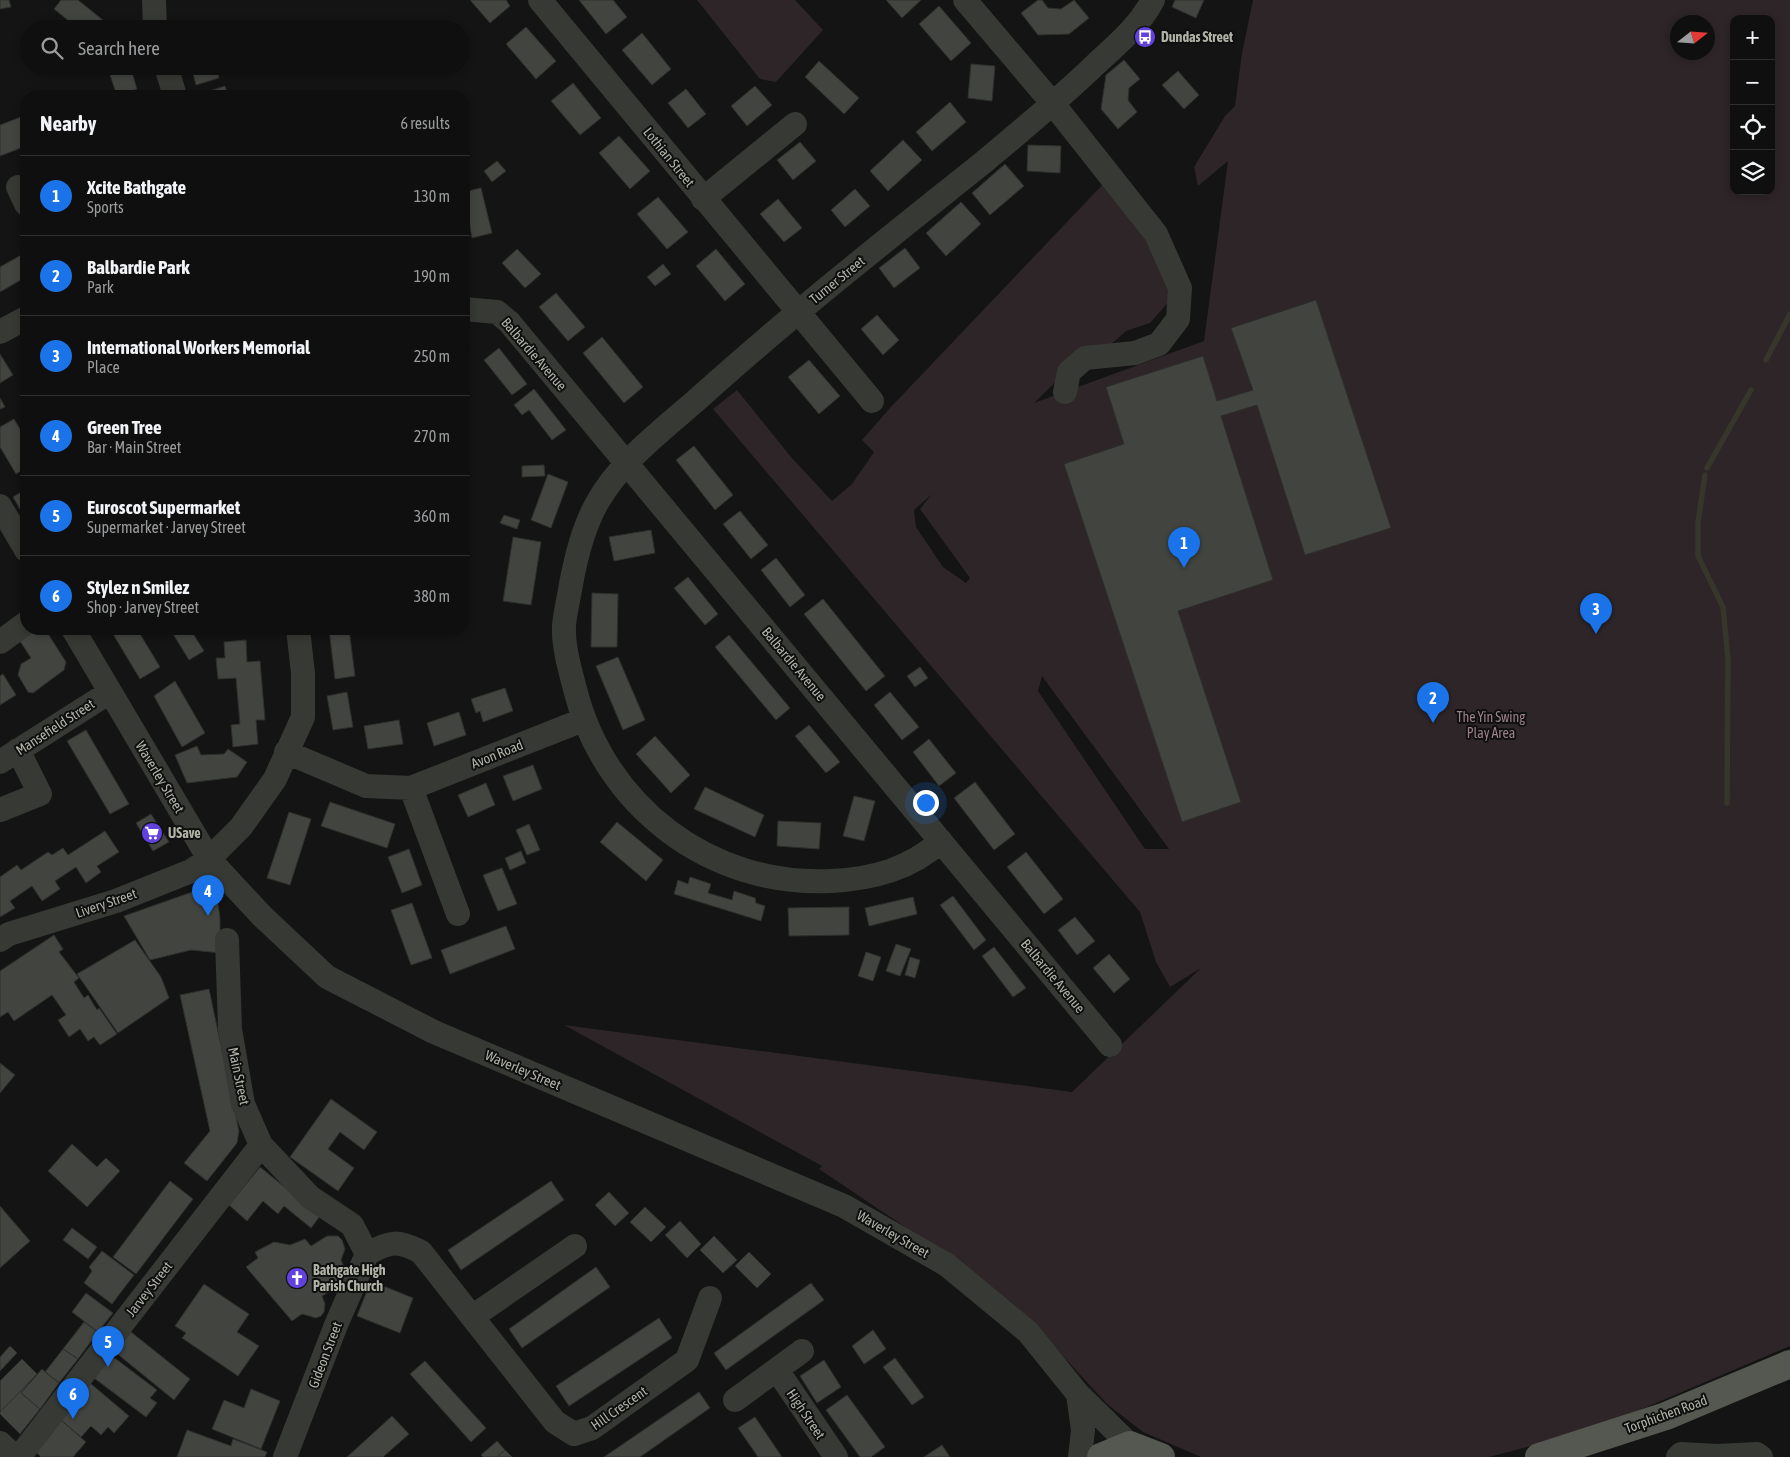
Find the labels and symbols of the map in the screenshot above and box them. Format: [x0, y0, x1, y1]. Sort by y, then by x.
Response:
north arrow [1670, 15, 1715, 60]
bus stop icon: Dundas Street [1133, 25, 1157, 49]
place label: Dundas Street [1161, 29, 1233, 45]
street label: Lothian Street [640, 124, 698, 190]
street label: Turner Street [806, 253, 868, 307]
street label: Balbardie Avenue [498, 314, 570, 394]
pin: 1 [1168, 527, 1200, 568]
pin: 3 [1580, 593, 1612, 634]
street label: Balbardie Avenue [759, 624, 829, 704]
pin: 2 [1417, 682, 1449, 723]
street label: Mansefield Street [13, 696, 97, 758]
park label: The Yin Swing Play Area [1457, 709, 1525, 741]
street label: Avon Road [469, 736, 525, 772]
street label: Waverley Street [132, 738, 188, 816]
your location [913, 790, 939, 816]
supermarket icon: USave [140, 821, 164, 845]
place label: USave [168, 825, 201, 841]
pin: 4 [192, 875, 224, 916]
street label: Livery Street [74, 885, 138, 921]
street label: Balbardie Avenue [1018, 936, 1088, 1016]
street label: Main Street [225, 1046, 253, 1106]
street label: Waverley Street [483, 1047, 563, 1093]
street label: Waverley Street [854, 1207, 932, 1261]
street label: Jarvey Street [123, 1258, 175, 1320]
place label: Bathgate High Parish Church [313, 1262, 386, 1294]
church icon: Bathgate High Parish Church [285, 1266, 309, 1290]
street label: Gideon Street [305, 1320, 345, 1390]
pin: 5 [92, 1326, 124, 1367]
pin: 6 [57, 1378, 89, 1419]
street label: Hill Crescent [588, 1383, 650, 1433]
street label: High Street [783, 1386, 829, 1442]
street label: Torphichen Road [1623, 1392, 1709, 1436]

